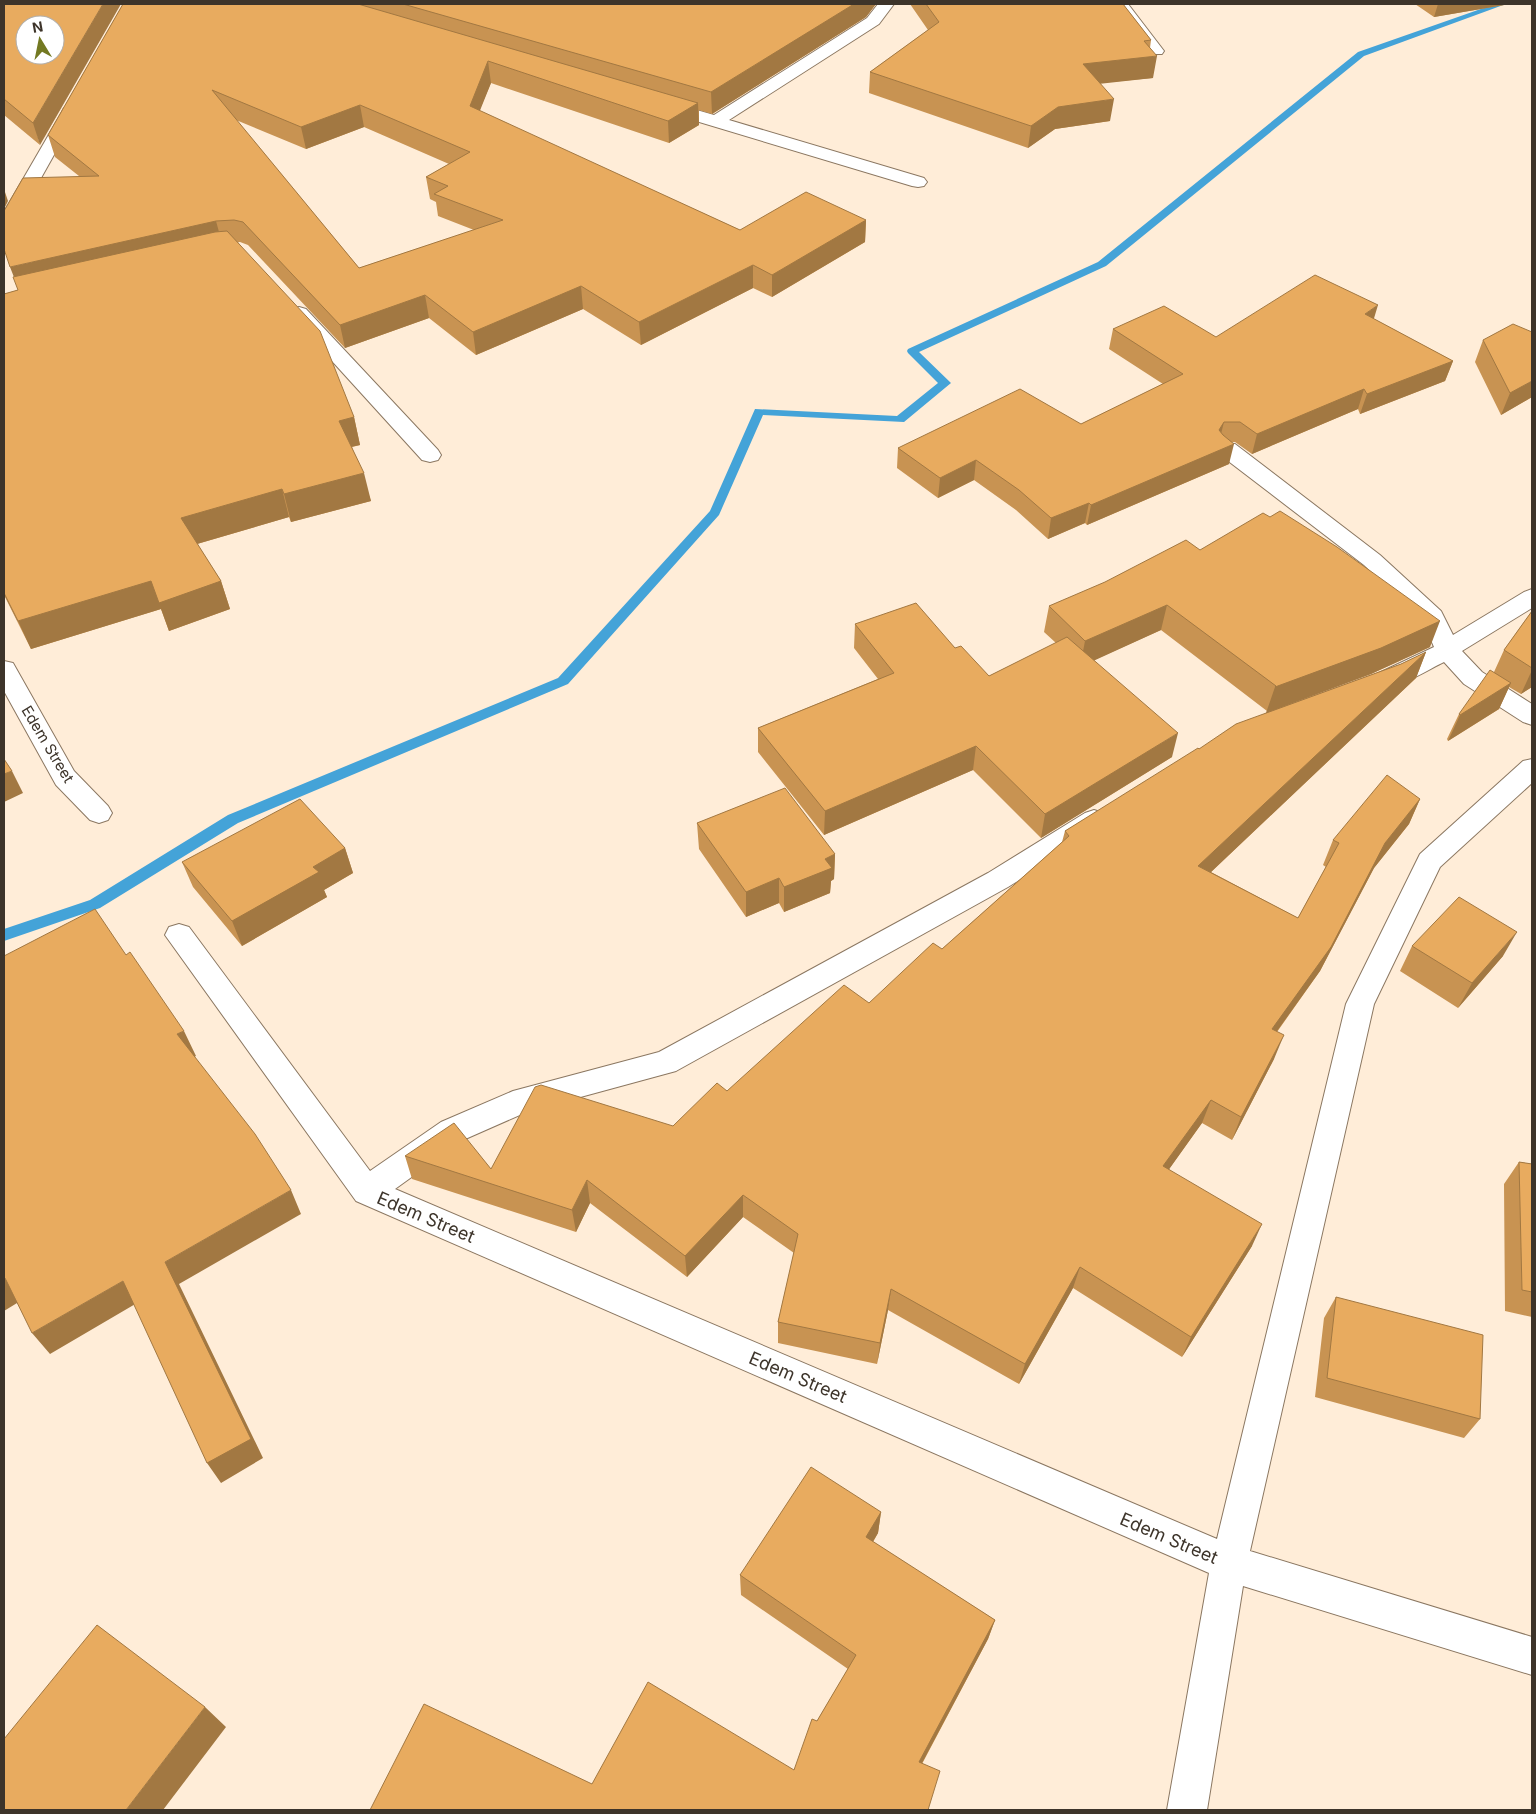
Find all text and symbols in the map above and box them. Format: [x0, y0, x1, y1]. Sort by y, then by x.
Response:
north arrow [15, 15, 65, 65]
text: N [31, 17, 44, 36]
street label: Edem Street [18, 702, 78, 786]
street label: Edem Street [374, 1187, 478, 1247]
street label: Edem Street [746, 1347, 850, 1407]
street label: Edem Street [1117, 1508, 1221, 1568]

